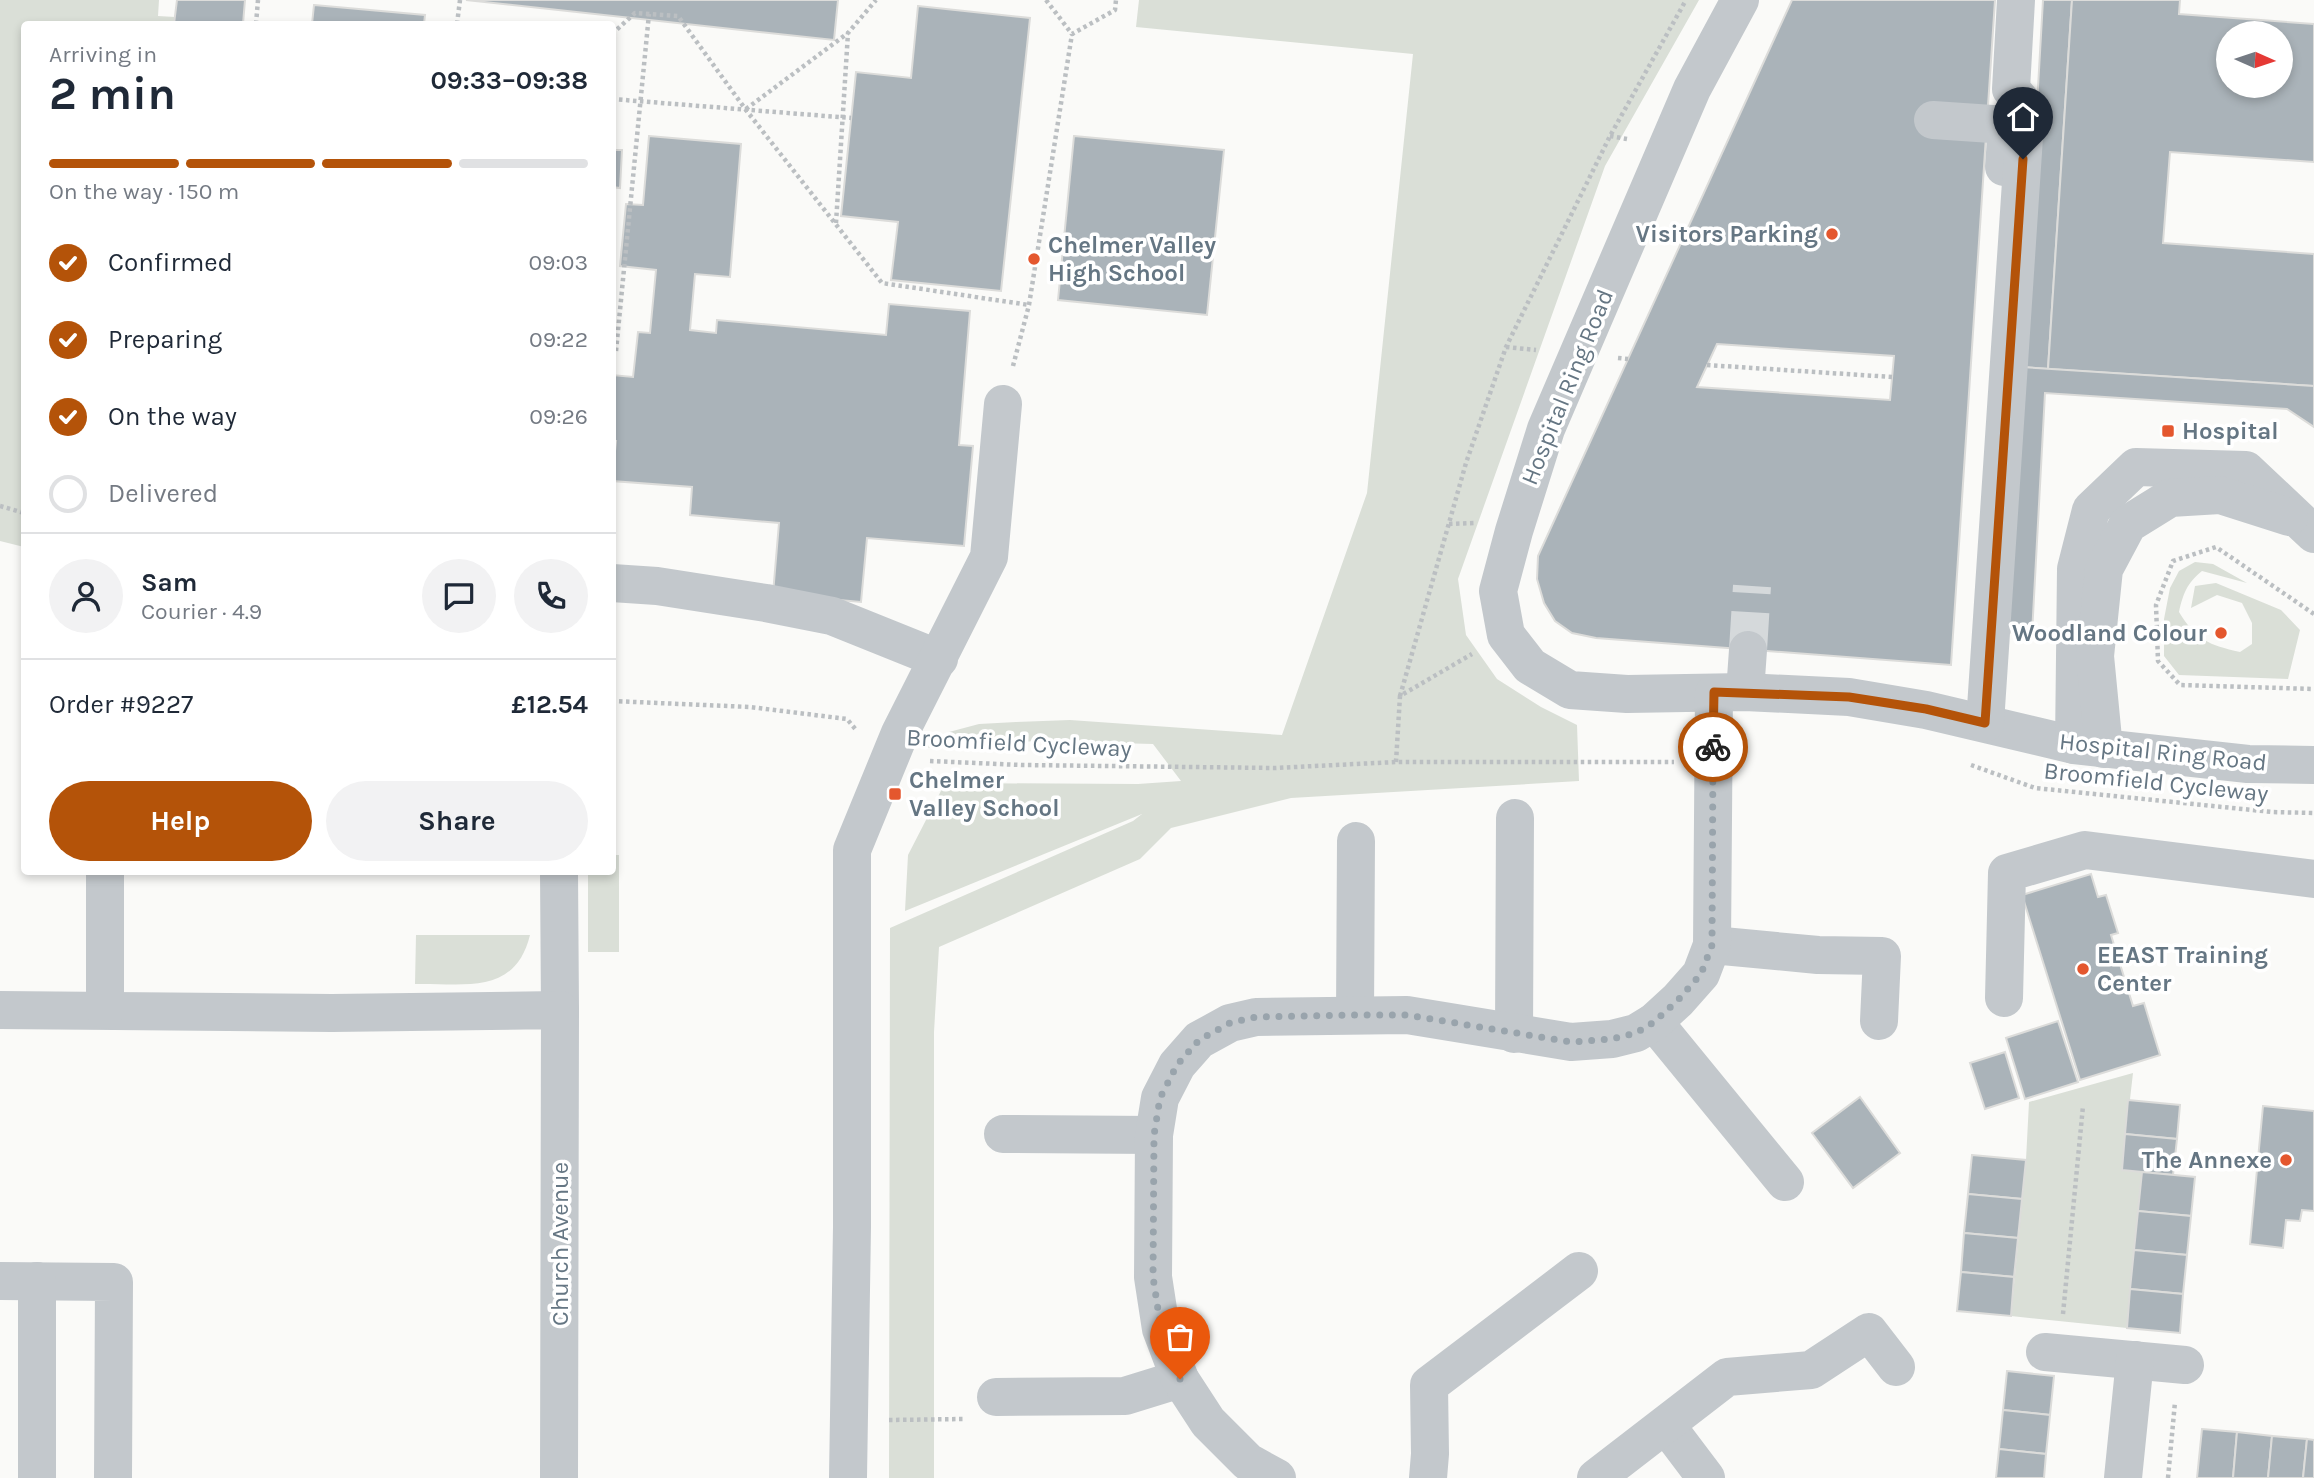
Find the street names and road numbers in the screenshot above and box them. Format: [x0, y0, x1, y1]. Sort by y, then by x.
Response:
street label: Hospital Ring Road [1515, 285, 1619, 489]
street label: Broomfield Cycleway [906, 723, 1132, 763]
street label: Hospital Ring Road [2058, 727, 2268, 777]
street label: Broomfield Cycleway [2042, 756, 2270, 808]
street label: Church Avenue [546, 1162, 574, 1326]

